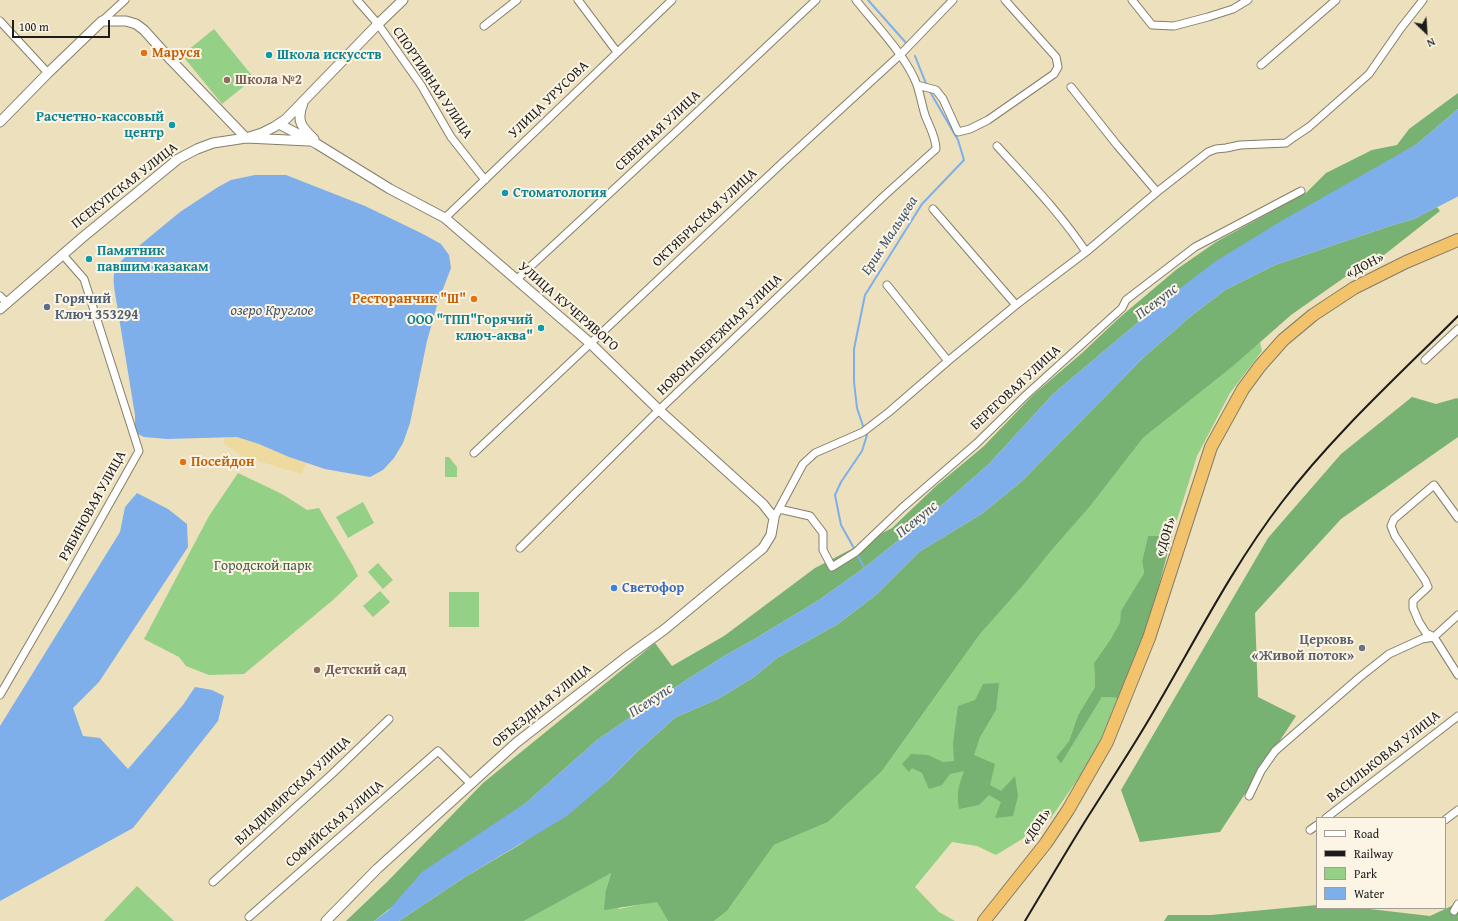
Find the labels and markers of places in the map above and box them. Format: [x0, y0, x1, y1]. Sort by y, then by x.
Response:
place label: Маруся [152, 45, 200, 61]
place label: Школа искусств [277, 47, 382, 63]
marker: Маруся [139, 48, 149, 58]
marker: Школа искусств [264, 50, 274, 60]
place label: Школа №2 [235, 72, 302, 88]
marker: Школа №2 [222, 75, 232, 85]
place label: Расчетно-кассовый центр [36, 109, 164, 142]
marker: Расчетно-кассовый центр [167, 120, 177, 130]
place label: Стоматология [513, 185, 607, 201]
marker: Стоматология [500, 188, 510, 198]
place label: Памятник павшим казакам [97, 243, 209, 276]
marker: Памятник павшим казакам [84, 254, 94, 264]
place label: Горячий Ключ 353294 [55, 291, 139, 324]
place label: Ресторанчик "Ш" [352, 291, 466, 307]
marker: Ресторанчик "Ш" [469, 294, 479, 304]
marker: Горячий Ключ 353294 [42, 302, 52, 312]
place label: ООО "ТПП"Горячий ключ-аква" [407, 312, 533, 344]
marker: ООО "ТПП"Горячий ключ-аква" [536, 323, 546, 333]
place label: Посейдон [191, 454, 255, 470]
marker: Посейдон [178, 457, 188, 467]
place label: Светофор [622, 580, 684, 596]
marker: Светофор [609, 583, 619, 593]
place label: Церковь «Живой поток» [1252, 632, 1354, 664]
marker: Церковь «Живой поток» [1357, 643, 1367, 653]
place label: Детский сад [325, 662, 406, 678]
marker: Детский сад [312, 665, 322, 675]

